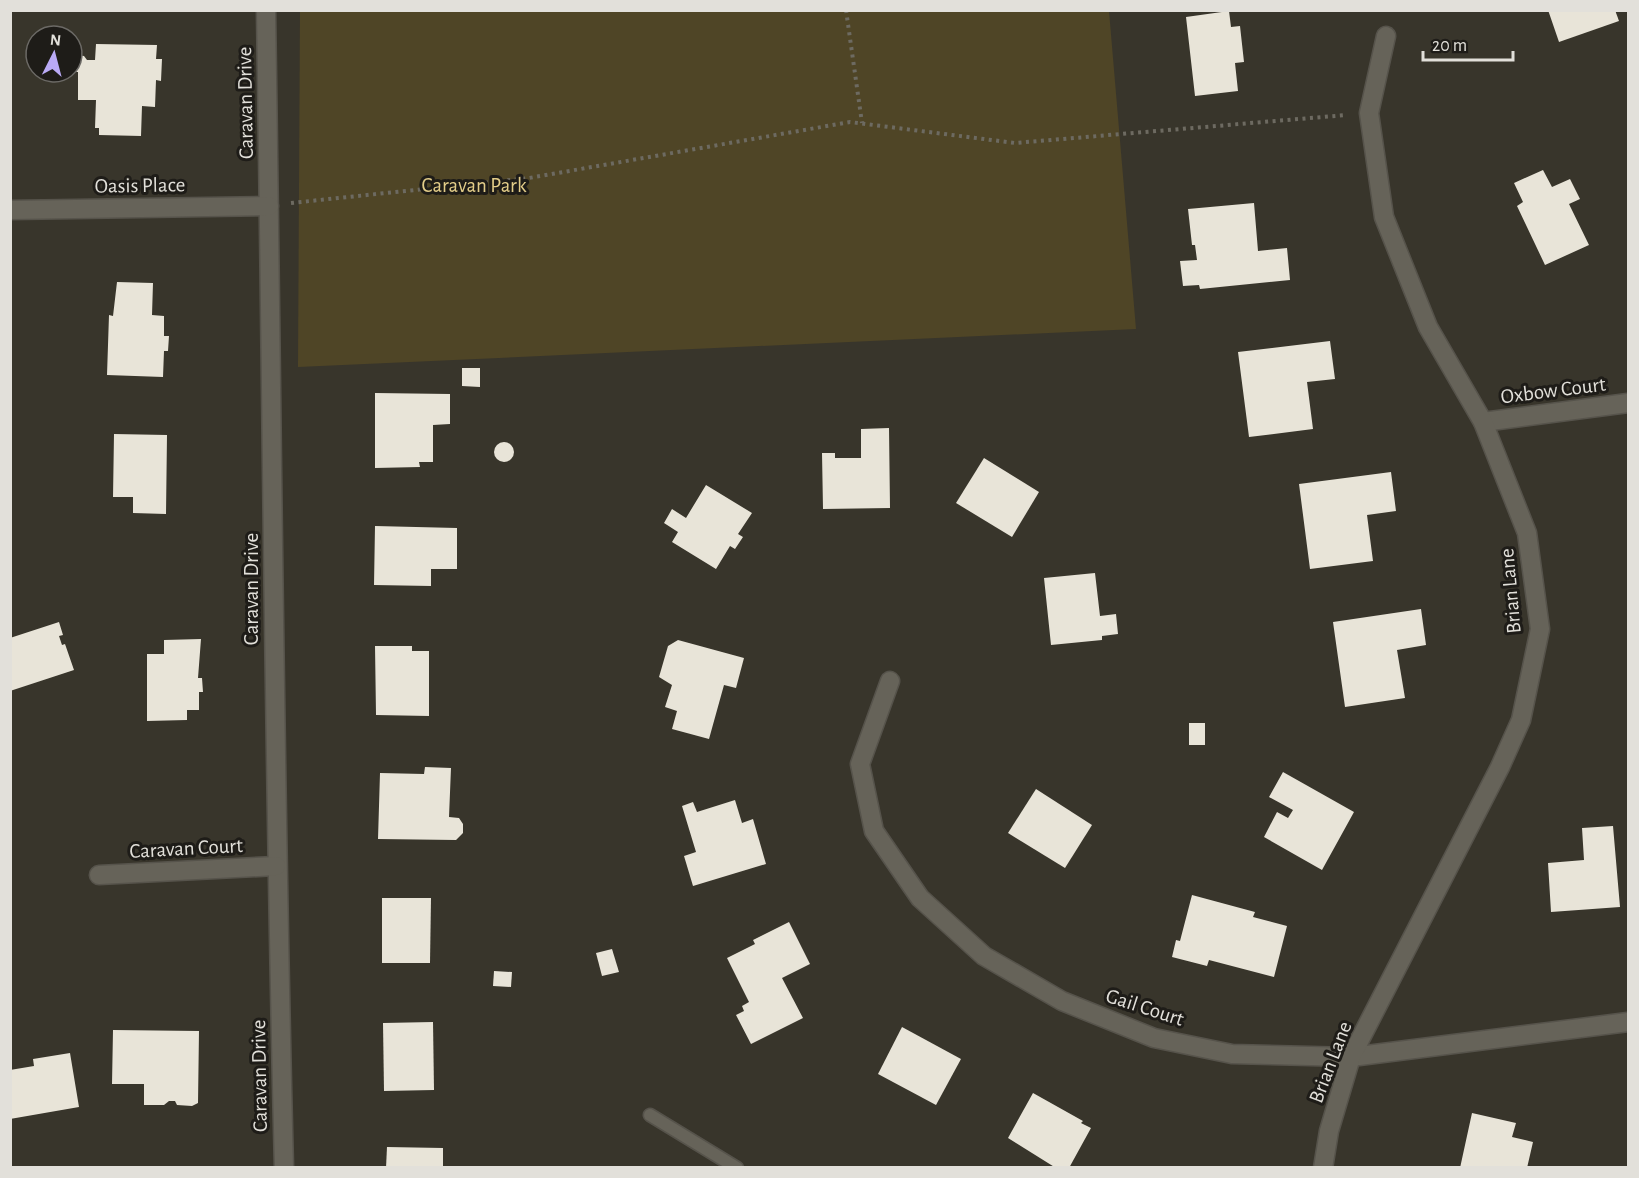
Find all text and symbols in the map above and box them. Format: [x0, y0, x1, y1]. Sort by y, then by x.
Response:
north arrow [24, 24, 84, 84]
scale bar [1423, 24, 1513, 62]
text: N [49, 32, 62, 49]
text: 20 m [1432, 37, 1467, 55]
street label: Caravan Drive [234, 47, 257, 159]
street label: Oasis Place [94, 174, 186, 197]
park label: Caravan Park [422, 175, 527, 196]
street label: Oxbow Court [1499, 374, 1607, 407]
street label: Caravan Drive [241, 533, 262, 645]
street label: Brian Lane [1496, 547, 1525, 634]
street label: Caravan Court [129, 835, 244, 862]
street label: Gail Court [1103, 985, 1187, 1030]
street label: Brian Lane [1305, 1019, 1356, 1106]
street label: Caravan Drive [248, 1020, 271, 1132]

